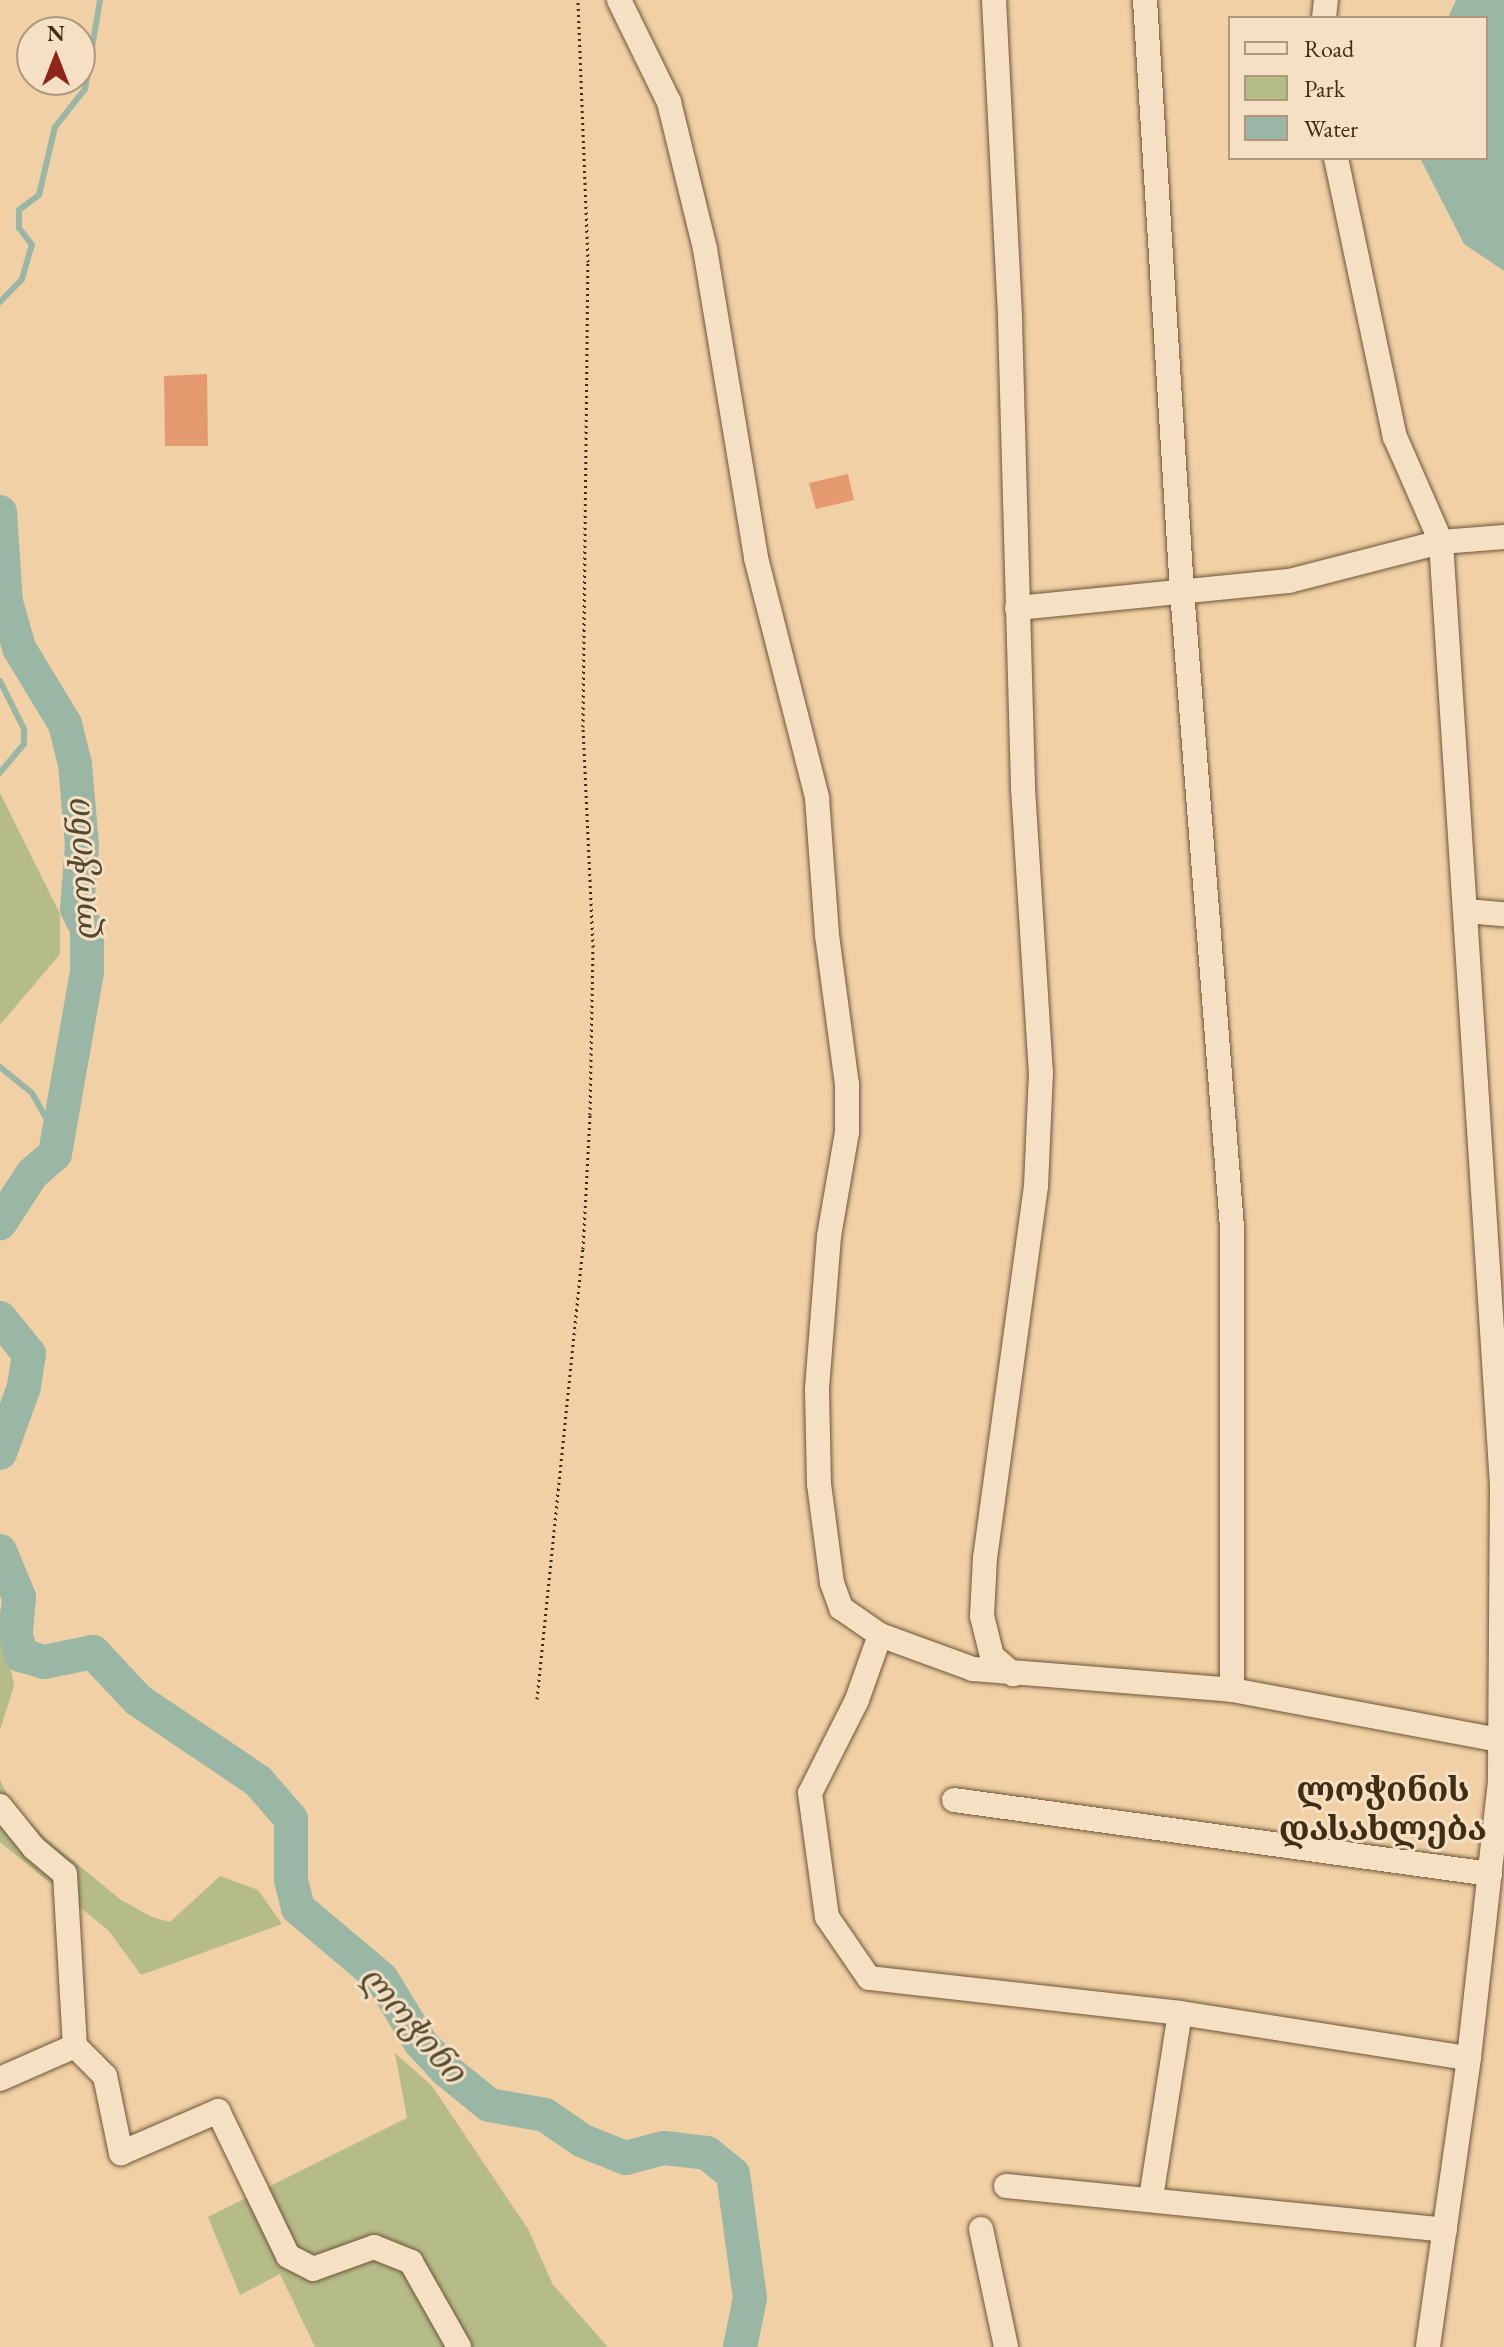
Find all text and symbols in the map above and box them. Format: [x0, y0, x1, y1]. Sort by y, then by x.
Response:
north arrow [16, 16, 96, 96]
legend [1228, 16, 1488, 160]
text: N [47, 19, 65, 48]
text: Road [1304, 33, 1354, 64]
text: Park [1304, 73, 1345, 104]
text: Water [1304, 113, 1358, 144]
water label: ლოჭინი [57, 799, 107, 943]
district label: ლოჭინის დასახლება [1279, 1769, 1487, 1848]
water label: ლოჭინი [351, 1957, 475, 2091]

